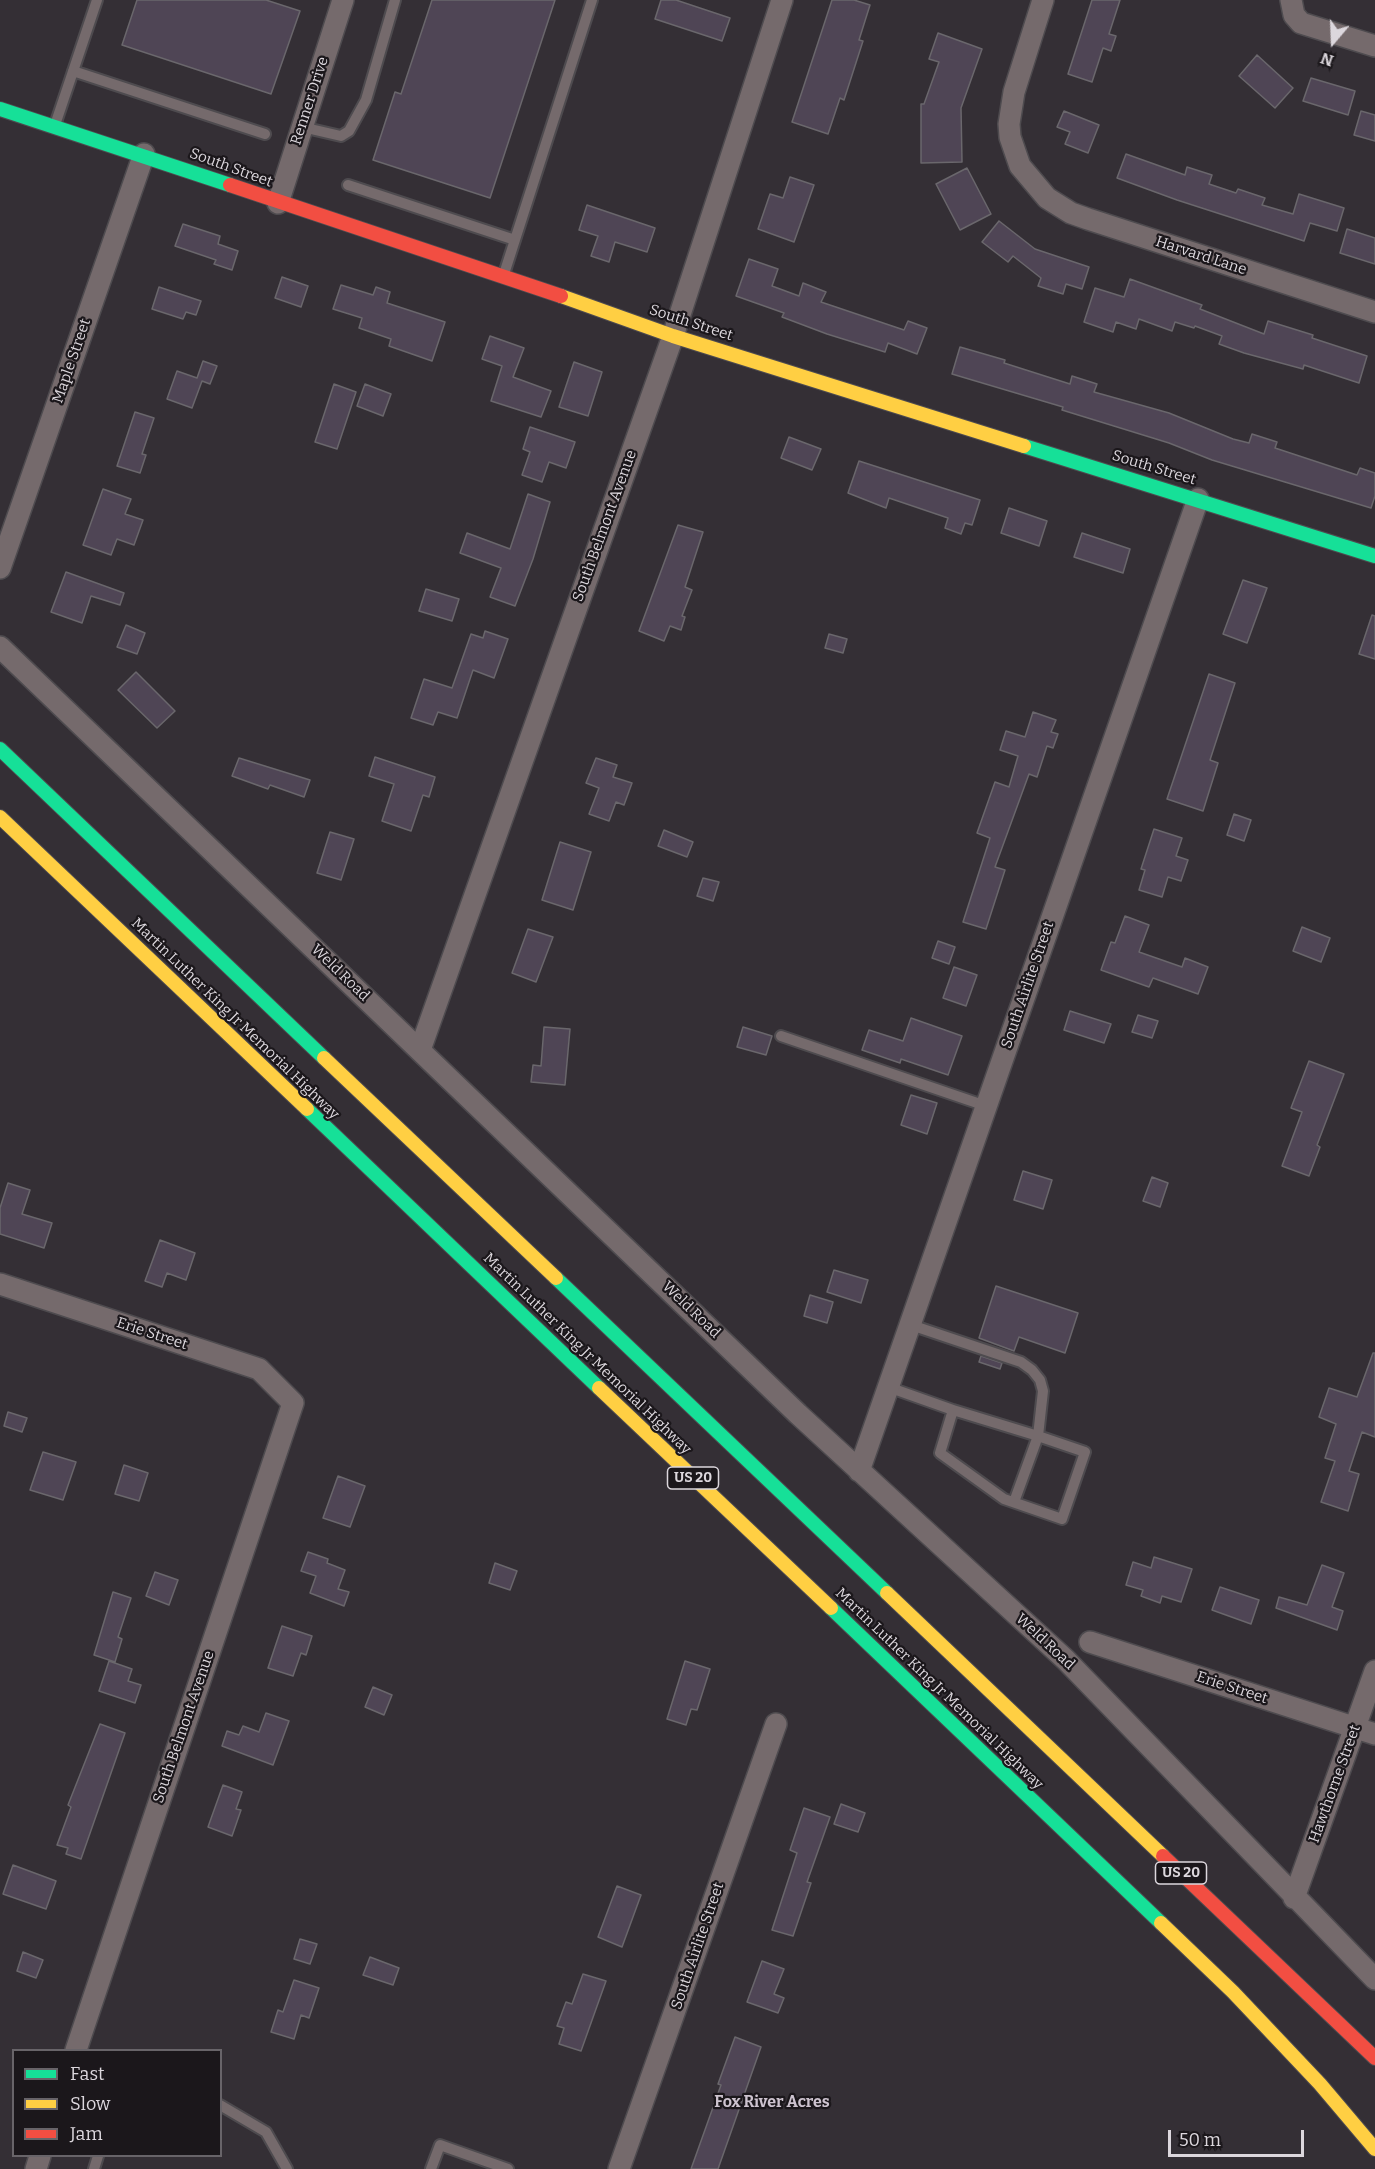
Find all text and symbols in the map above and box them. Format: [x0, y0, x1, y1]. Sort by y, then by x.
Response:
north arrow [1303, 12, 1363, 72]
text: N [1318, 49, 1336, 70]
street label: Renner Drive [287, 55, 333, 147]
street label: South Street [187, 145, 275, 191]
street label: Harvard Lane [1153, 233, 1249, 279]
street label: South Street [647, 301, 735, 345]
street label: Maple Street [49, 316, 95, 406]
street label: South Street [1110, 447, 1198, 489]
street label: South Belmont Avenue [569, 448, 641, 604]
street label: Martin Luther King Jr Memorial Highway [127, 915, 343, 1123]
street label: South Airlite Street [998, 919, 1058, 1051]
street label: Weld Road [307, 941, 373, 1005]
street label: Martin Luther King Jr Memorial Highway [479, 1250, 695, 1458]
street label: Weld Road [658, 1278, 724, 1342]
street label: Erie Street [114, 1314, 190, 1354]
road number: US 20 [668, 1467, 718, 1489]
street label: Martin Luther King Jr Memorial Highway [831, 1585, 1047, 1793]
street label: Weld Road [1012, 1610, 1078, 1674]
street label: South Belmont Avenue [149, 1648, 219, 1806]
street label: Erie Street [1194, 1668, 1270, 1708]
street label: Hawthorne Street [1305, 1722, 1365, 1846]
road number: US 20 [1156, 1862, 1206, 1884]
street label: South Airlite Street [668, 1880, 728, 2012]
legend [12, 2049, 222, 2157]
text: Fast [70, 2063, 105, 2085]
text: Slow [70, 2093, 110, 2115]
district label: Fox River Acres [714, 2093, 830, 2113]
scale bar [1171, 2118, 1308, 2156]
text: Jam [70, 2123, 103, 2145]
text: 50 m [1179, 2129, 1221, 2151]

